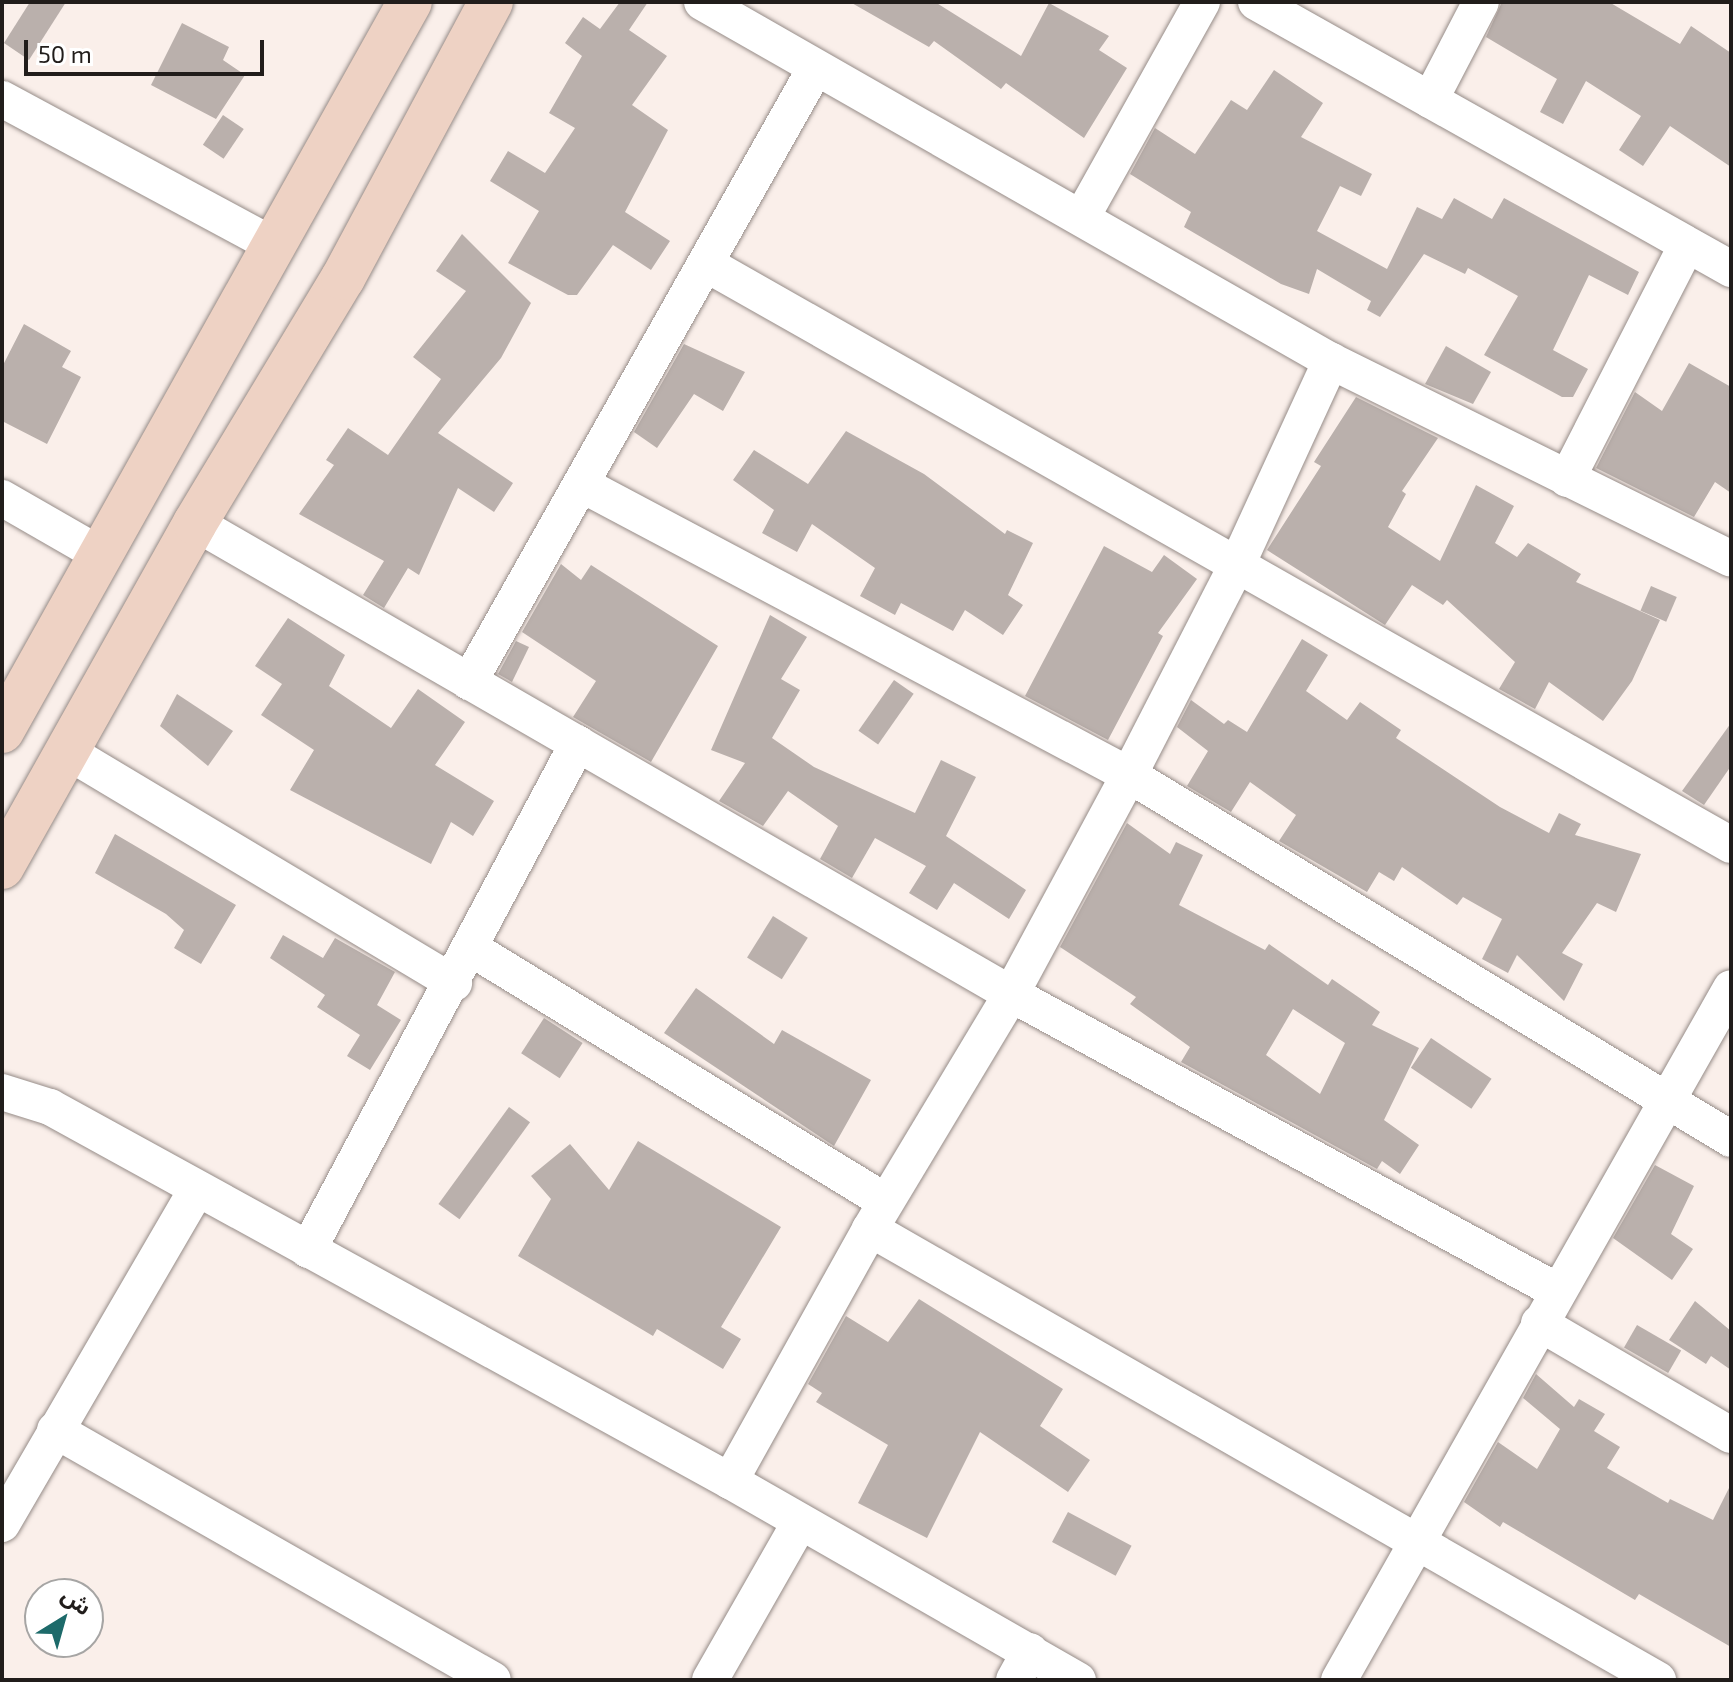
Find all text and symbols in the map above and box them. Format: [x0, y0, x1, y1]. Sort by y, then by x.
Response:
scale bar [28, 24, 268, 74]
text: 50 m [38, 39, 92, 68]
north arrow [24, 1578, 104, 1658]
text: ش [57, 1581, 97, 1620]

